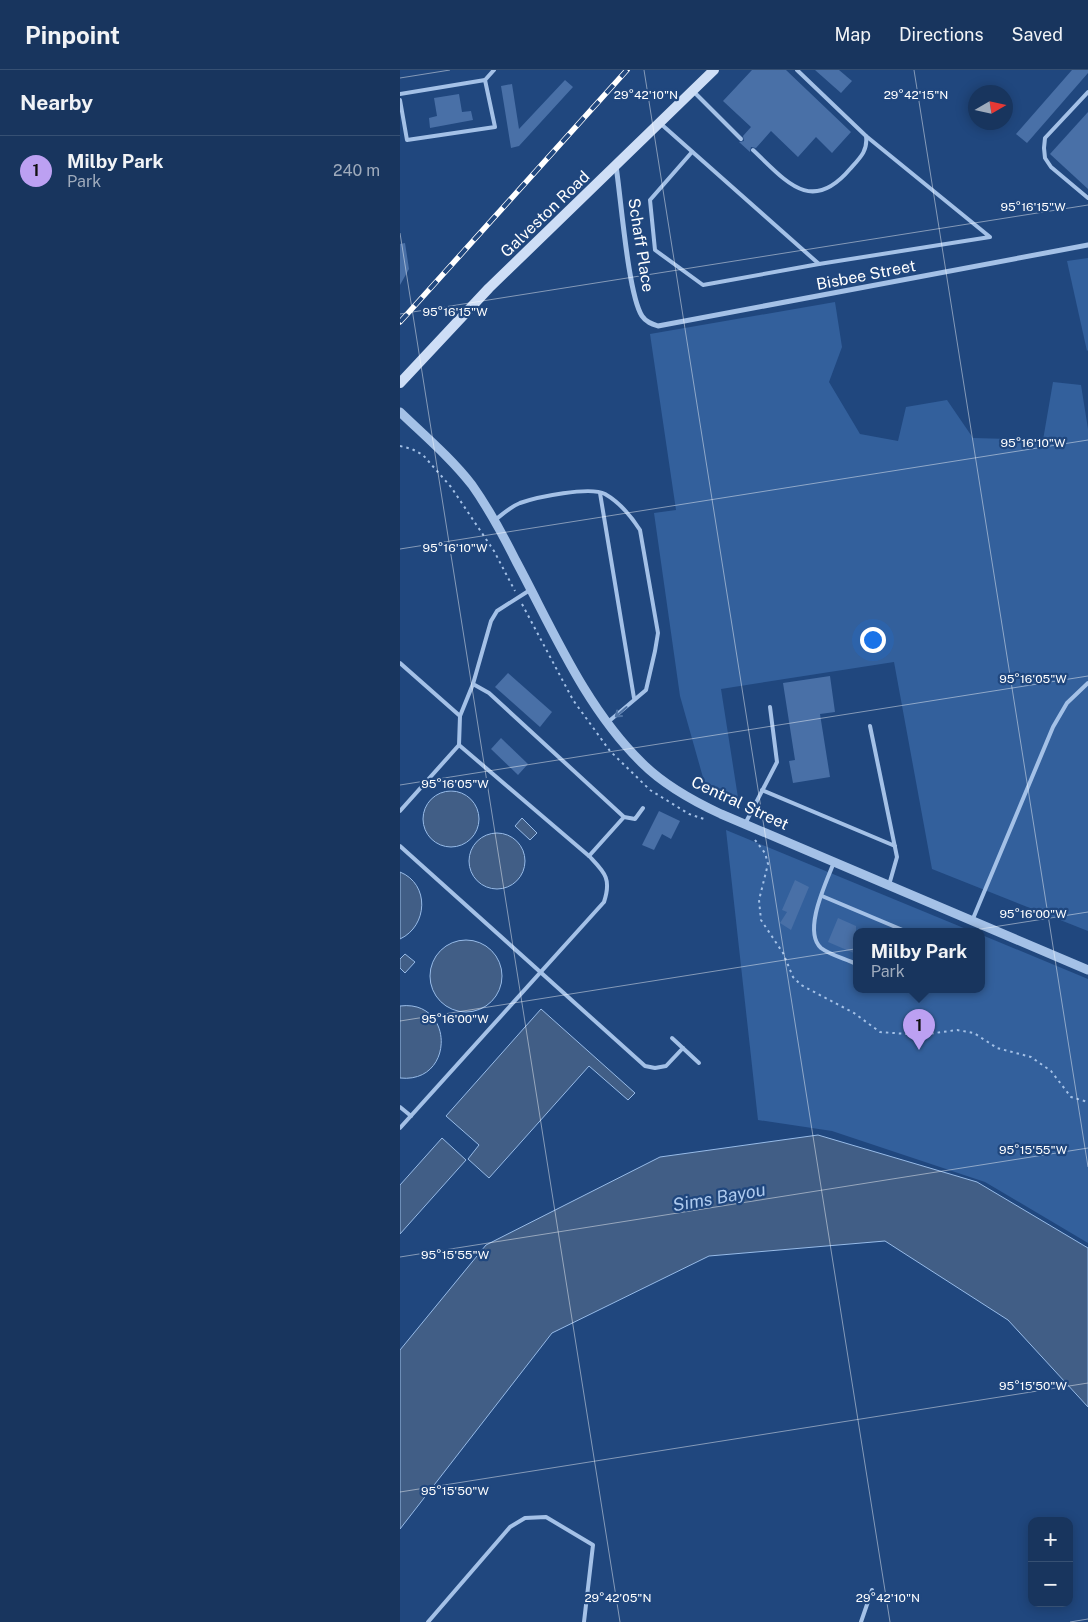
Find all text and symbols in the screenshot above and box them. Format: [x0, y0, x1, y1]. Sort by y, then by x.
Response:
text: Pinpoint [25, 21, 120, 49]
text: Map [834, 24, 871, 45]
text: Directions [899, 24, 984, 45]
text: Saved [1012, 24, 1063, 45]
north arrow [968, 85, 1013, 130]
text: 29°42'10"N [614, 88, 678, 102]
text: 29°42'15"N [884, 88, 948, 102]
text: Nearby [20, 90, 93, 115]
text: Milby Park [67, 150, 164, 172]
text: 1 [33, 161, 39, 180]
text: 240 m [333, 161, 380, 180]
street label: Galveston Road [497, 167, 593, 261]
text: Park [67, 172, 101, 191]
street label: Schaff Place [624, 197, 658, 293]
text: 95°16'15"W [1000, 200, 1066, 214]
street label: Bisbee Street [815, 256, 917, 294]
text: 95°16'15"W [422, 305, 488, 319]
text: 95°16'10"W [1001, 436, 1066, 450]
text: 95°16'10"W [423, 541, 488, 555]
your location [860, 627, 886, 653]
text: 95°16'05"W [999, 672, 1067, 686]
one-way arrow [614, 706, 627, 717]
street label: Central Street [688, 772, 792, 834]
text: 95°16'05"W [421, 777, 489, 791]
text: 95°16'00"W [999, 907, 1067, 921]
popup [853, 928, 985, 993]
text: Milby Park [871, 940, 967, 962]
text: Park [871, 962, 905, 981]
pin: 1 [903, 1009, 935, 1050]
text: 95°16'00"W [421, 1012, 489, 1026]
text: 95°15'55"W [999, 1143, 1068, 1157]
water label: Sims Bayou [671, 1178, 767, 1216]
text: 95°15'55"W [421, 1248, 490, 1262]
text: 95°15'50"W [999, 1379, 1067, 1393]
text: 95°15'50"W [421, 1484, 489, 1498]
map controls [1028, 1517, 1073, 1607]
button: + [1028, 1517, 1073, 1562]
button: − [1028, 1562, 1073, 1607]
text: 29°42'05"N [584, 1591, 652, 1605]
text: 29°42'10"N [856, 1591, 920, 1605]

